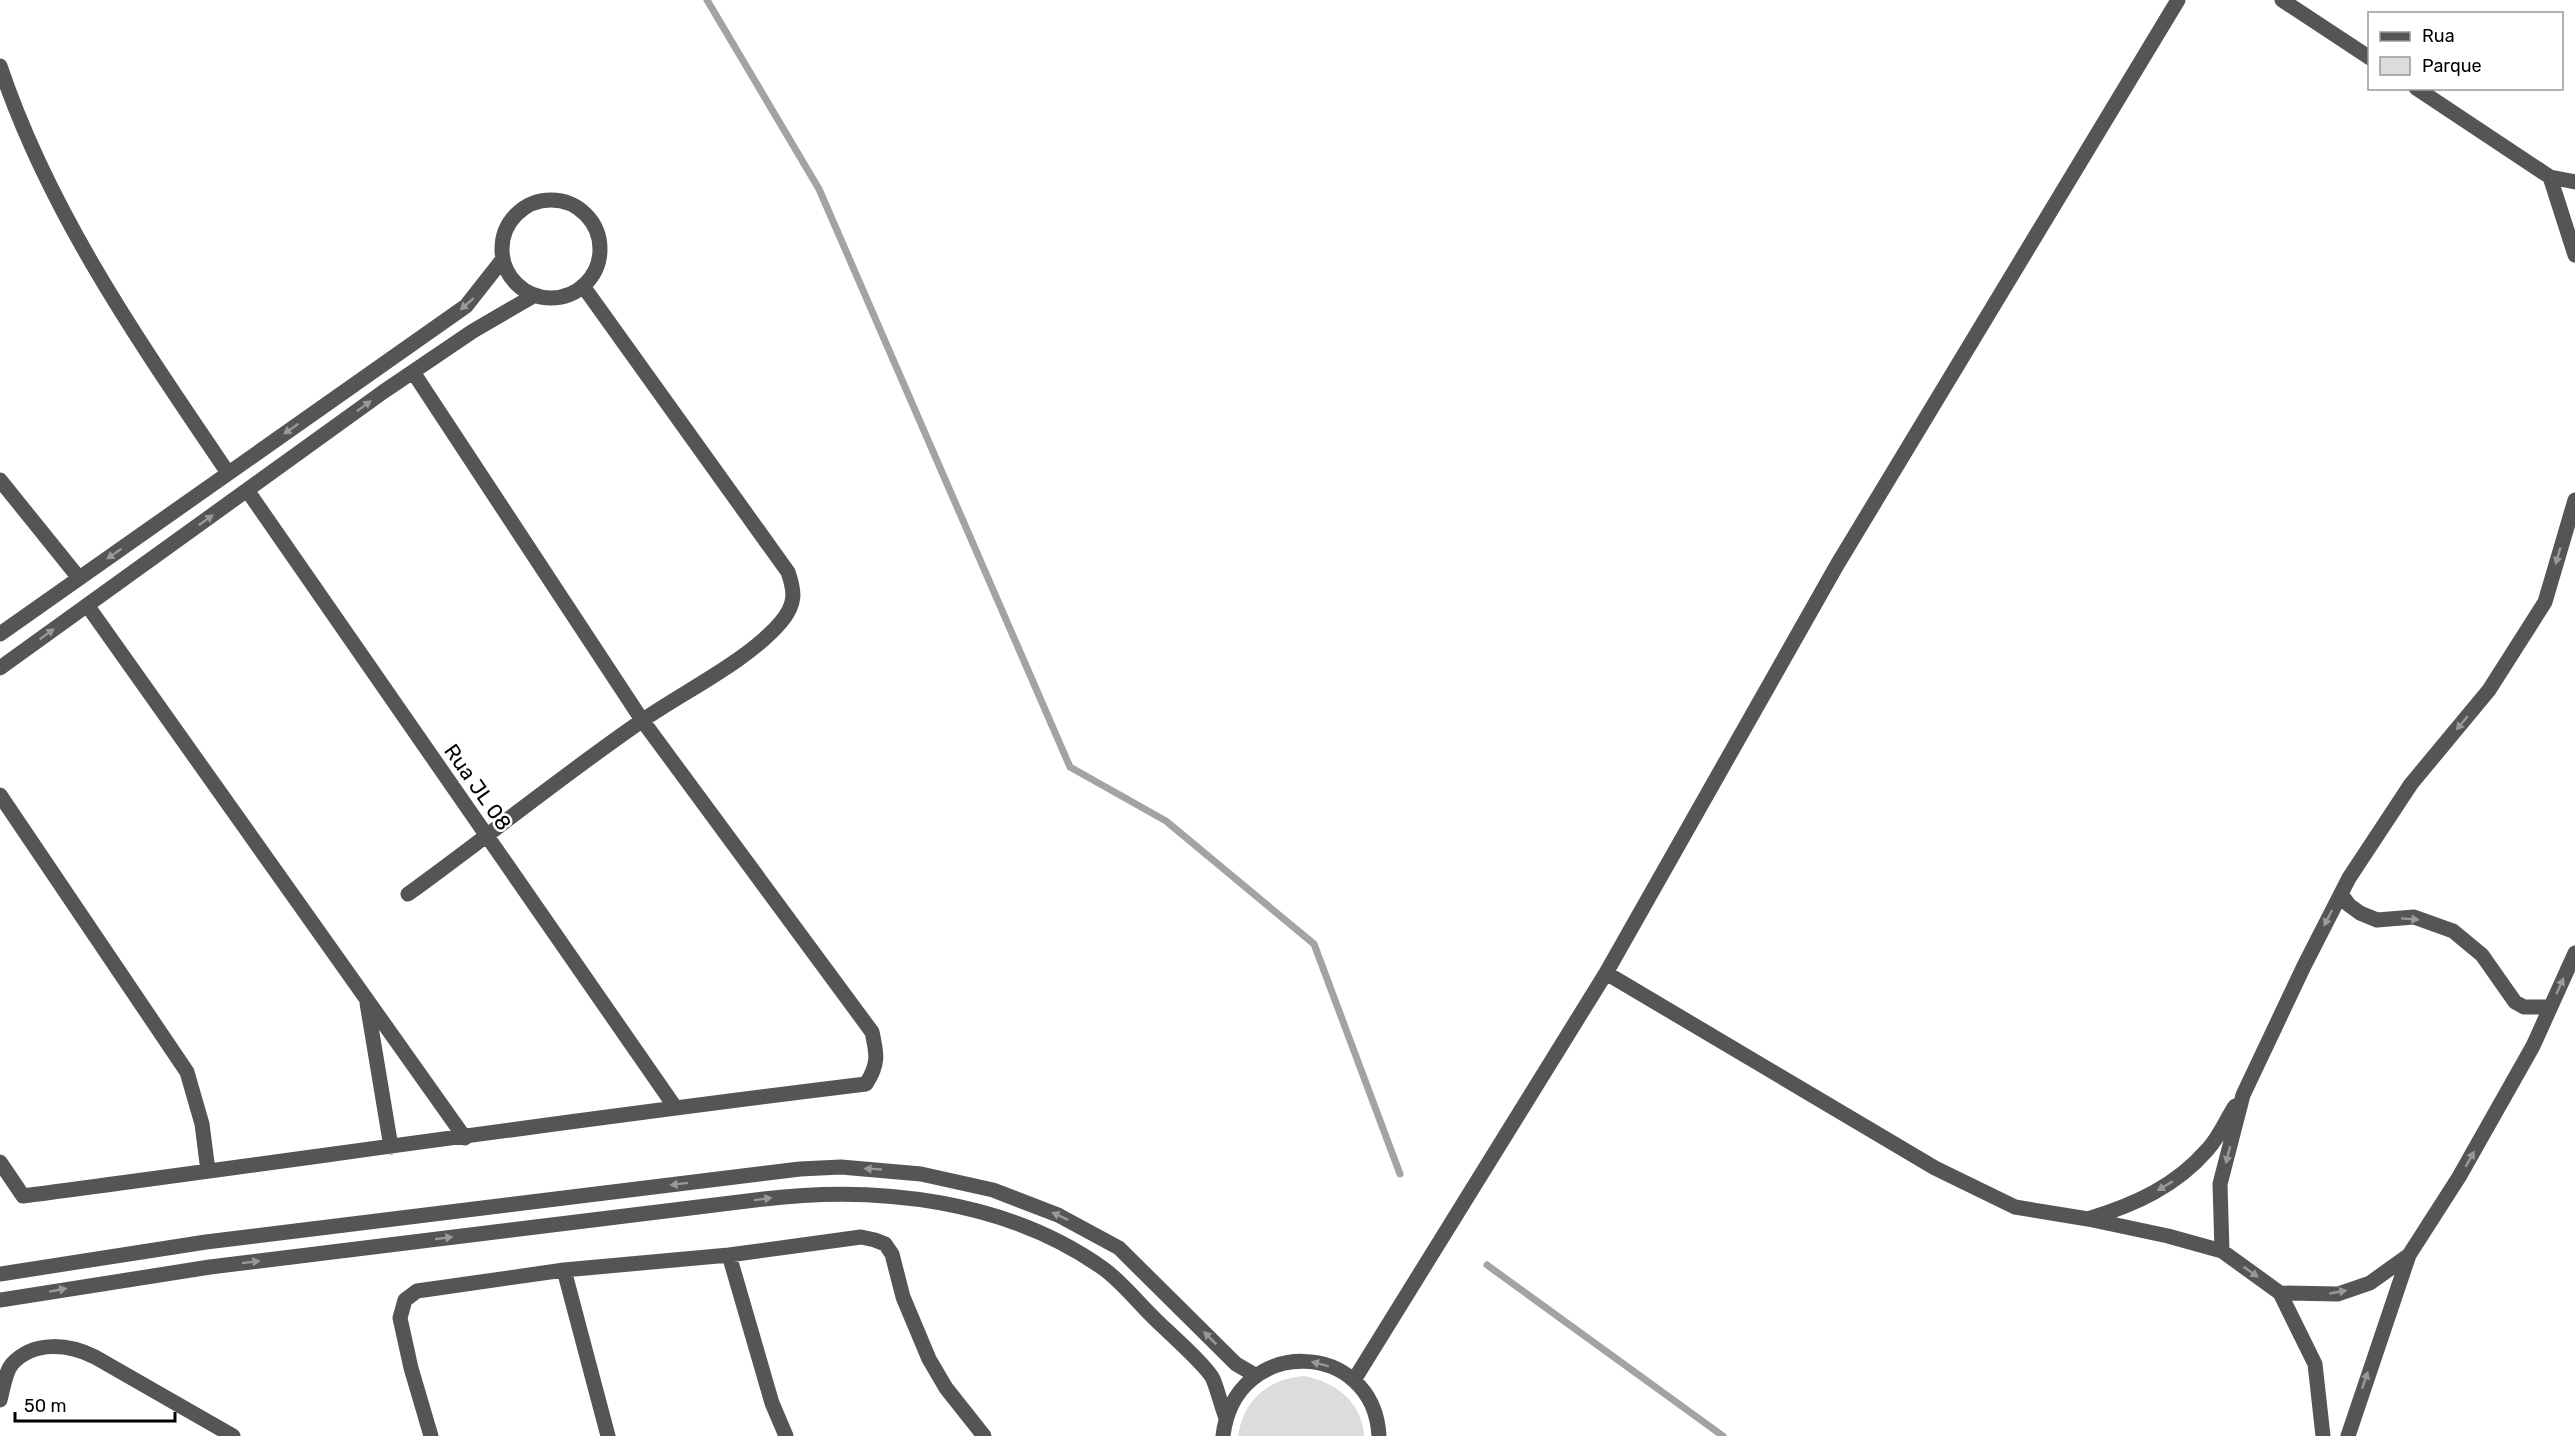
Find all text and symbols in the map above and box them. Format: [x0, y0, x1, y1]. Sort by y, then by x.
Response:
legend [2368, 12, 2563, 90]
text: Rua [2422, 25, 2455, 47]
text: Parque [2422, 55, 2482, 77]
one-way arrow [460, 297, 475, 310]
one-way arrow [355, 400, 371, 412]
one-way arrow [283, 423, 299, 435]
one-way arrow [197, 514, 213, 526]
one-way arrow [2553, 547, 2563, 565]
one-way arrow [107, 548, 123, 560]
one-way arrow [39, 628, 55, 640]
one-way arrow [2455, 715, 2468, 731]
street label: Rua JL 08 [439, 739, 517, 835]
one-way arrow [2323, 910, 2333, 927]
one-way arrow [2401, 914, 2420, 924]
one-way arrow [2555, 978, 2564, 995]
one-way arrow [2222, 1145, 2232, 1164]
one-way arrow [2464, 1151, 2475, 1167]
one-way arrow [863, 1164, 882, 1173]
one-way arrow [669, 1179, 688, 1189]
one-way arrow [2157, 1180, 2173, 1191]
one-way arrow [753, 1195, 772, 1204]
one-way arrow [1052, 1212, 1069, 1221]
one-way arrow [435, 1234, 454, 1243]
one-way arrow [241, 1257, 260, 1267]
one-way arrow [2243, 1266, 2259, 1278]
one-way arrow [48, 1285, 67, 1294]
one-way arrow [2329, 1288, 2348, 1297]
one-way arrow [1204, 1332, 1218, 1346]
one-way arrow [1311, 1359, 1329, 1368]
one-way arrow [2361, 1371, 2370, 1389]
scale bar [15, 1385, 176, 1423]
text: 50 m [24, 1395, 67, 1417]

